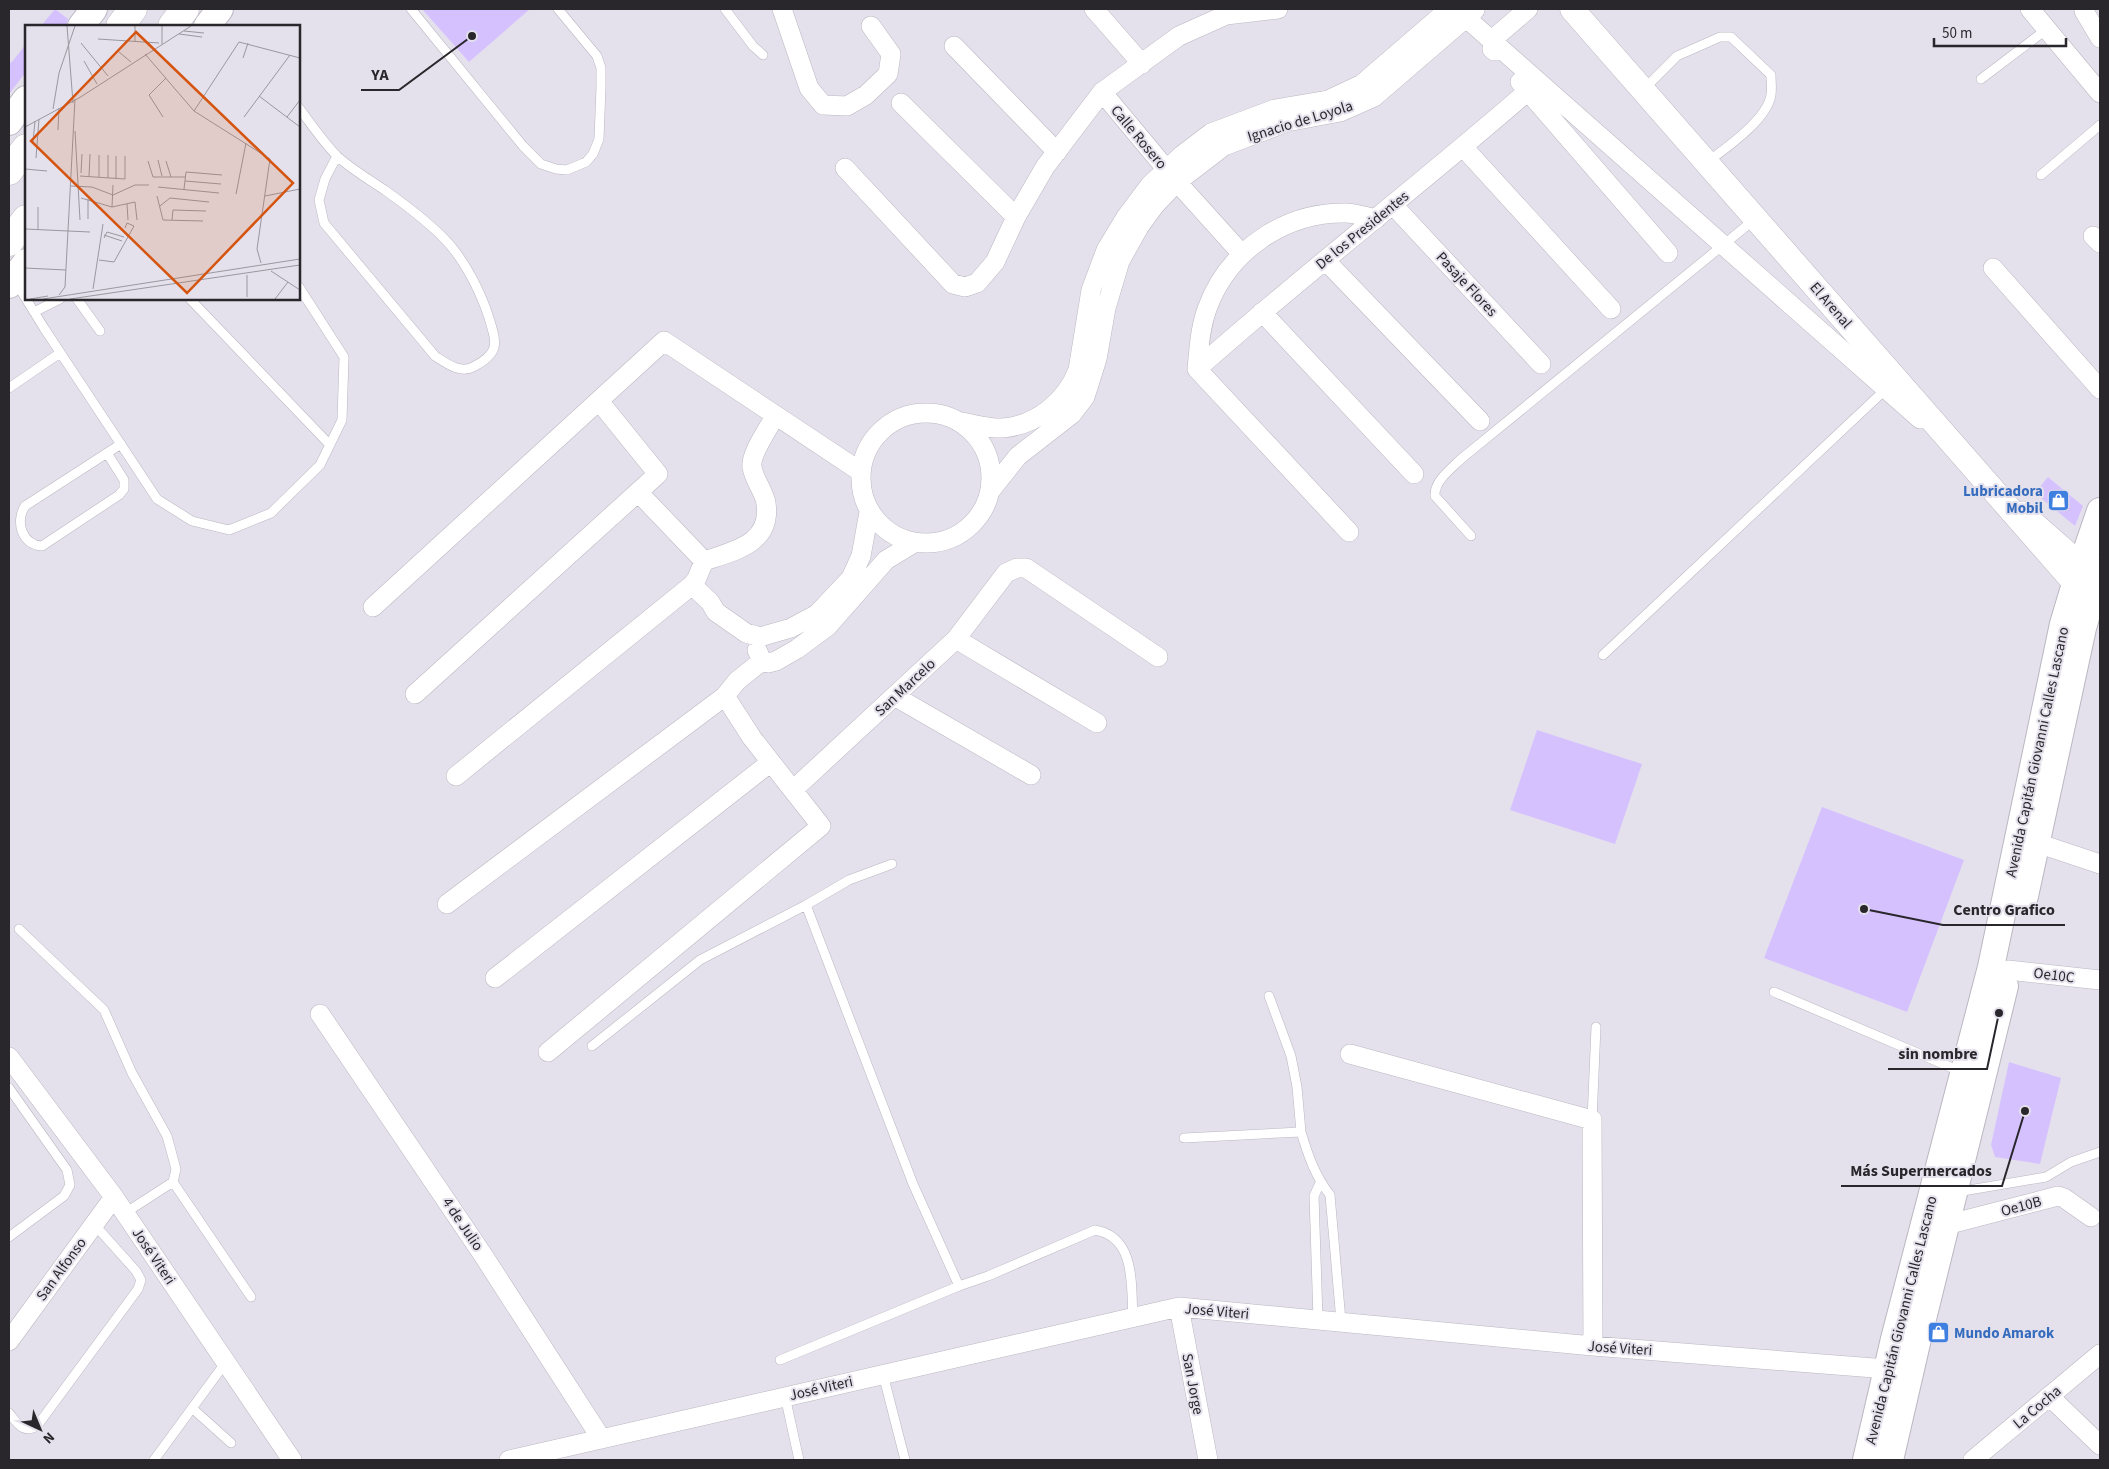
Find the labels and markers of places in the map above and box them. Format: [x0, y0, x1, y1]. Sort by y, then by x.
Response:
callout: YA [361, 59, 399, 90]
place label: Lubricadora Mobil [1963, 481, 2044, 519]
shop icon: Lubricadora Mobil [2047, 488, 2071, 512]
callout: Centro Grafico [1943, 894, 2065, 925]
callout: sin nombre [1888, 1038, 1987, 1069]
callout: Más Supermercados [1841, 1155, 2002, 1186]
shop icon: Mundo Amarok [1926, 1321, 1950, 1345]
place label: Mundo Amarok [1954, 1323, 2055, 1344]

